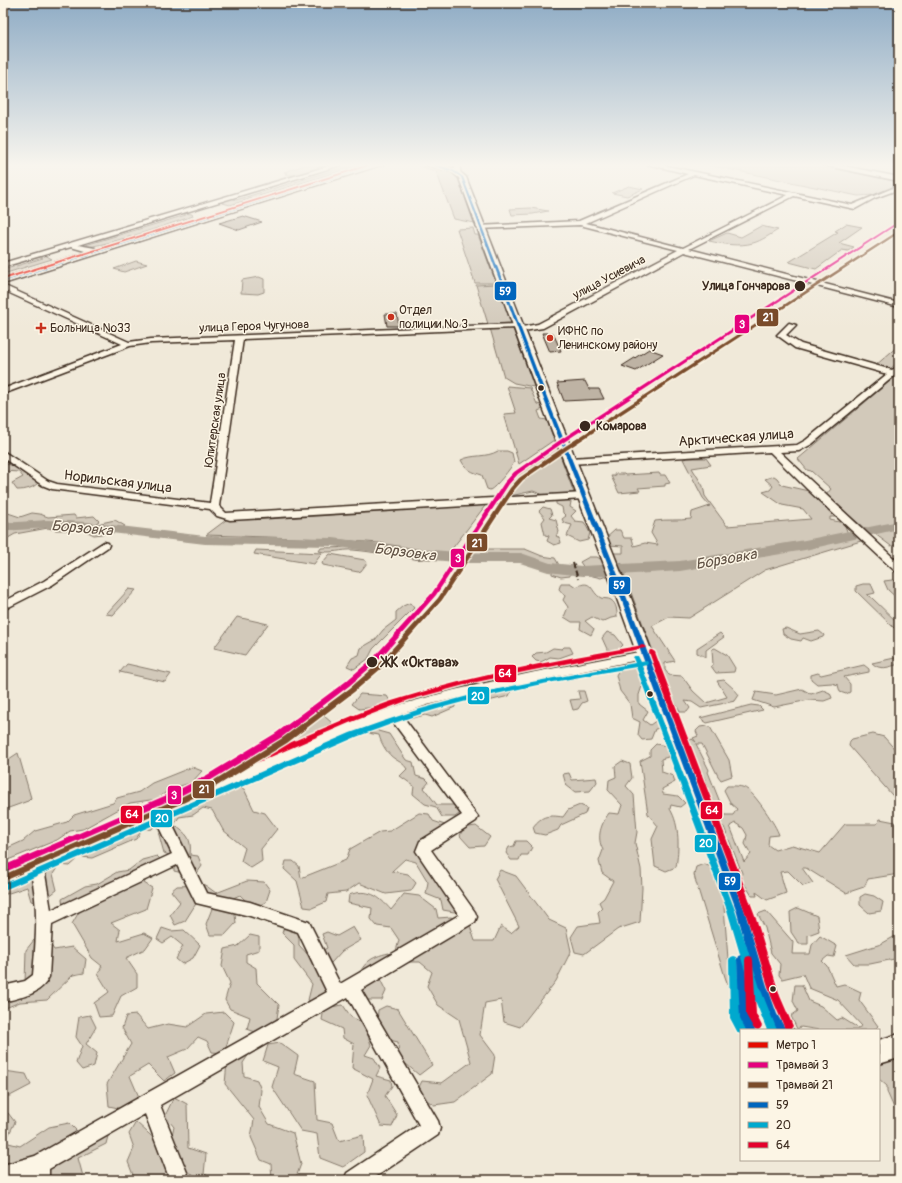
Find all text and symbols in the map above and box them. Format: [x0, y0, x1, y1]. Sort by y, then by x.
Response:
street label: улица Усиевича [570, 252, 648, 303]
place label: Улица Гончарова [702, 279, 790, 294]
marker: Улица Гончарова [793, 279, 807, 293]
line badge: 59 [494, 281, 517, 301]
text: 59 [499, 285, 511, 298]
place label: Отдел полиции № 3 [399, 303, 468, 332]
line badge: 21 [756, 308, 779, 327]
text: 21 [763, 311, 773, 324]
marker: Отдел полиции № 3 [386, 312, 396, 322]
line badge: 3 [734, 314, 750, 334]
street label: улица Героя Чугунова [198, 317, 310, 336]
text: 3 [739, 318, 745, 331]
place label: Больница №33 [50, 321, 131, 336]
marker: Больница №33 [35, 322, 47, 334]
place label: ИФНС по Ленинскому району [557, 324, 657, 353]
marker: ИФНС по Ленинскому району [545, 333, 555, 343]
street label: Юпитерская улица [201, 371, 230, 468]
unlabelled marker [536, 383, 546, 393]
marker: Комарова [578, 419, 592, 433]
place label: Комарова [596, 419, 647, 434]
street label: Арктическая улица [678, 425, 794, 450]
street label: Норильская улица [63, 466, 173, 497]
water label: Борзовка [50, 516, 114, 541]
line badge: 21 [466, 533, 488, 552]
text: 21 [472, 537, 482, 550]
water label: Борзовка [373, 539, 438, 566]
water label: Борзовка [694, 545, 759, 574]
line badge: 3 [450, 548, 465, 568]
text: 3 [455, 552, 461, 565]
line badge: 59 [608, 576, 631, 595]
text: 59 [613, 579, 625, 592]
place label: ЖК «Октава» [379, 654, 459, 671]
marker: ЖК «Октава» [365, 655, 379, 669]
line badge: 64 [494, 664, 517, 683]
text: 64 [499, 667, 512, 680]
line badge: 20 [467, 686, 490, 705]
unlabelled marker [645, 689, 655, 699]
text: 20 [471, 690, 485, 703]
line badge: 21 [192, 780, 215, 799]
text: 21 [199, 783, 209, 796]
line badge: 3 [167, 785, 182, 805]
text: 3 [171, 789, 177, 802]
line badge: 64 [700, 801, 723, 820]
text: 64 [706, 804, 719, 817]
line badge: 64 [120, 805, 143, 824]
text: 64 [126, 808, 139, 821]
line badge: 20 [150, 809, 173, 828]
text: 20 [155, 812, 169, 825]
line badge: 20 [694, 834, 717, 853]
text: 20 [699, 837, 713, 850]
line badge: 59 [718, 872, 741, 891]
text: 59 [724, 875, 736, 888]
unlabelled marker [768, 984, 778, 994]
legend [740, 1029, 880, 1161]
text: Метро 1 [776, 1038, 816, 1053]
text: Трамвай 3 [776, 1058, 829, 1073]
text: Трамвай 21 [776, 1078, 833, 1093]
text: 59 [776, 1098, 789, 1113]
text: 20 [776, 1118, 791, 1133]
text: 64 [776, 1138, 790, 1153]

